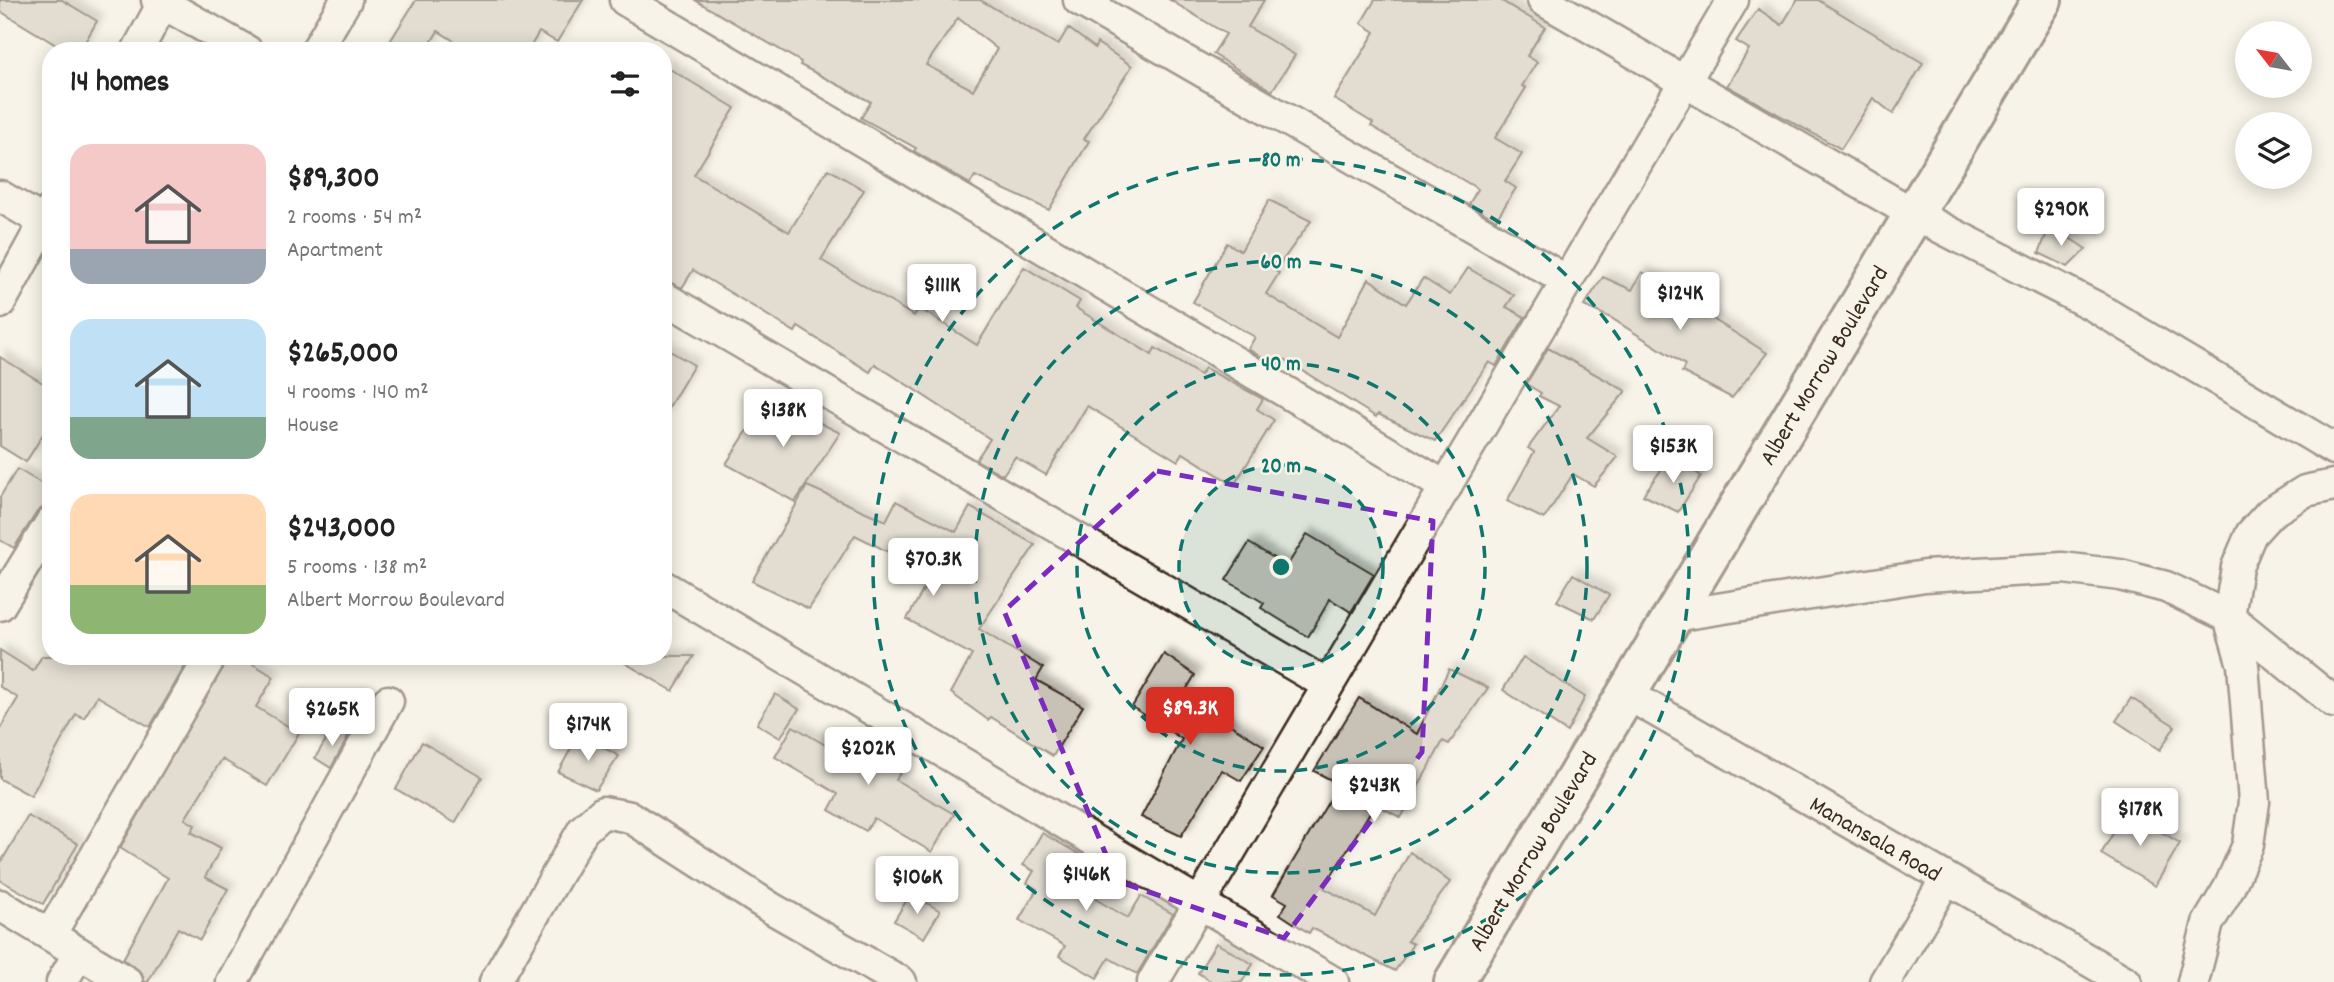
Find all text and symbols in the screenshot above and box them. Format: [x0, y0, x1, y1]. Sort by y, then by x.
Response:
north arrow [2235, 21, 2312, 98]
map controls [2235, 21, 2312, 189]
text: 14 homes [70, 63, 169, 106]
icon: filters [606, 65, 644, 103]
button: layers [2235, 112, 2312, 189]
text: 80 m [1261, 147, 1301, 177]
text: $89,300 [287, 159, 380, 202]
icon: home [126, 172, 210, 256]
pin: $290K [2012, 188, 2110, 248]
text: $290K [2033, 194, 2089, 227]
text: 2 rooms · 54 m² [287, 202, 422, 235]
text: Apartment [287, 235, 383, 268]
text: 60 m [1261, 249, 1301, 279]
street label: Albert Morrow Boulevard [1752, 260, 1899, 473]
pin: $111K [893, 264, 991, 324]
text: $111K [923, 270, 961, 303]
pin: $124K [1631, 272, 1729, 332]
text: $124K [1657, 278, 1703, 311]
text: $265,000 [287, 334, 399, 377]
icon: home [126, 347, 210, 431]
text: 40 m [1261, 351, 1301, 381]
text: 4 rooms · 140 m² [287, 377, 429, 410]
pin: $138K [734, 390, 832, 449]
text: $138K [760, 395, 806, 428]
text: House [287, 410, 339, 443]
pin: $153K [1624, 426, 1722, 485]
text: $153K [1649, 431, 1697, 464]
text: 20 m [1261, 453, 1301, 483]
text: $243,000 [287, 509, 396, 552]
icon: home [126, 522, 210, 606]
pin: $70.3K [876, 538, 990, 598]
text: $70.3K [904, 544, 962, 577]
text: 5 rooms · 138 m² [287, 552, 427, 585]
centre of rings [1269, 555, 1293, 579]
text: Albert Morrow Boulevard [287, 585, 505, 618]
pin: $265K [283, 688, 381, 748]
pin: $89.3K [1133, 688, 1247, 747]
text: $89.3K [1162, 693, 1218, 726]
text: $265K [305, 694, 359, 727]
pin: $174K [539, 704, 637, 763]
text: $174K [565, 709, 611, 742]
pin: $202K [819, 728, 917, 787]
text: $202K [841, 733, 895, 766]
street label: Albert Morrow Boulevard [1461, 746, 1608, 959]
pin: $243K [1325, 764, 1423, 824]
text: $243K [1348, 770, 1400, 803]
pin: $178K [2091, 788, 2189, 848]
street label: Manansala Road [1802, 789, 1947, 892]
text: $178K [2117, 794, 2163, 827]
pin: $146K [1037, 853, 1135, 913]
pin: $106K [868, 856, 966, 916]
text: $146K [1062, 859, 1110, 892]
text: $106K [891, 862, 943, 895]

